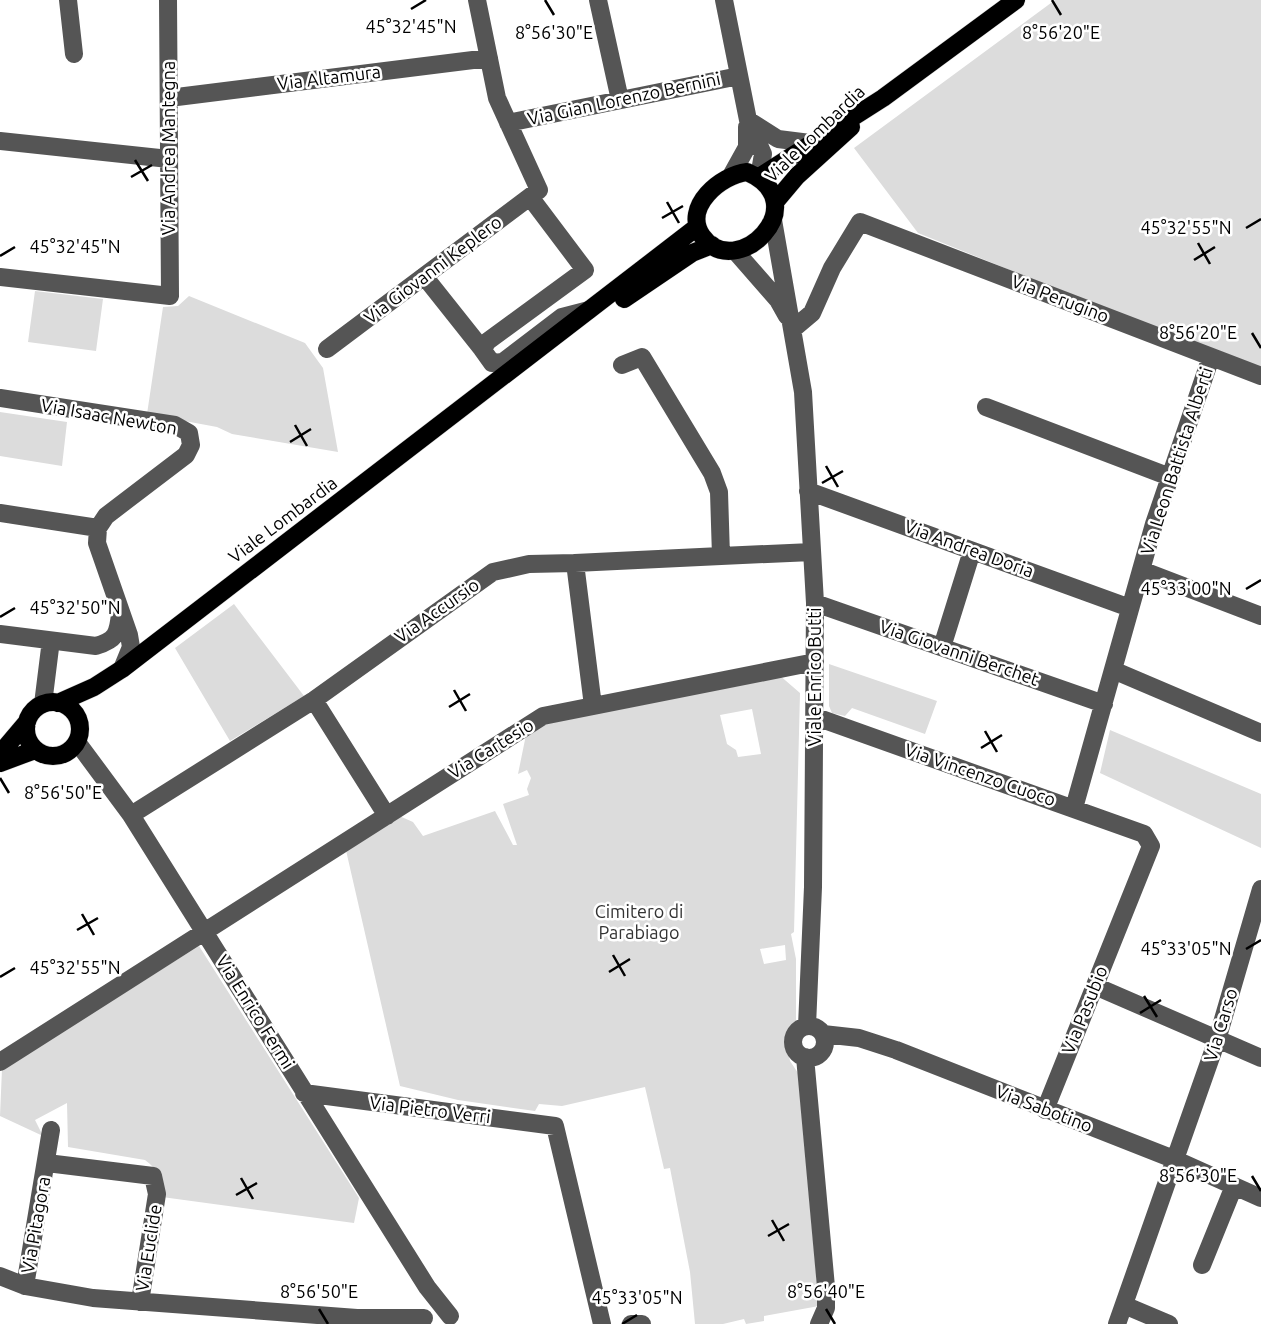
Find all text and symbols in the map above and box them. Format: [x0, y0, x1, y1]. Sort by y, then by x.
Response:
text: 45°32'45"N [365, 16, 457, 36]
text: 8°56'30"E [515, 22, 593, 42]
text: 8°56'20"E [1022, 22, 1100, 42]
street label: Via Andrea Mantegna [158, 61, 178, 235]
street label: Via Altamura [276, 61, 382, 93]
street label: Via Gian Lorenzo Bernini [526, 68, 722, 128]
street label: Viale Lombardia [760, 81, 868, 186]
street label: Via Giovanni Keplero [360, 211, 505, 327]
text: 45°32'55"N [1140, 217, 1232, 237]
text: 45°32'45"N [29, 236, 121, 256]
street label: Via Perugino [1009, 270, 1112, 326]
text: 8°56'20"E [1159, 322, 1237, 342]
street label: Via Leon Battista Alberti [1136, 364, 1216, 557]
street label: Via Isaac Newton [40, 394, 179, 438]
street label: Viale Lombardia [224, 472, 340, 566]
street label: Via Andrea Doria [902, 515, 1037, 581]
street label: Via Accursio [391, 574, 482, 646]
text: 45°33'00"N [1140, 578, 1232, 598]
text: 45°32'50"N [29, 597, 121, 617]
street label: Viale Enrico Butti [804, 607, 824, 747]
street label: Via Giovanni Berchet [877, 615, 1042, 689]
street label: Via Cartesio [444, 714, 537, 782]
street label: Via Vincenzo Cuoco [902, 739, 1058, 809]
text: 8°56'50"E [24, 782, 102, 802]
park label: Cimitero di Parabiago [595, 901, 683, 942]
text: 45°33'05"N [1140, 938, 1232, 958]
street label: Via Enrico Fermi [213, 951, 299, 1072]
text: 45°32'55"N [29, 957, 121, 977]
street label: Via Pasubio [1057, 963, 1111, 1057]
street label: Via Carso [1199, 986, 1241, 1064]
street label: Via Sabotino [993, 1080, 1095, 1136]
street label: Via Pietro Verri [368, 1092, 492, 1126]
text: 8°56'30"E [1159, 1165, 1237, 1185]
street label: Via Pitagora [17, 1175, 53, 1275]
street label: Via Euclide [131, 1203, 165, 1293]
text: 8°56'50"E [280, 1281, 358, 1301]
text: 8°56'40"E [787, 1281, 865, 1301]
text: 45°33'05"N [591, 1287, 683, 1307]

